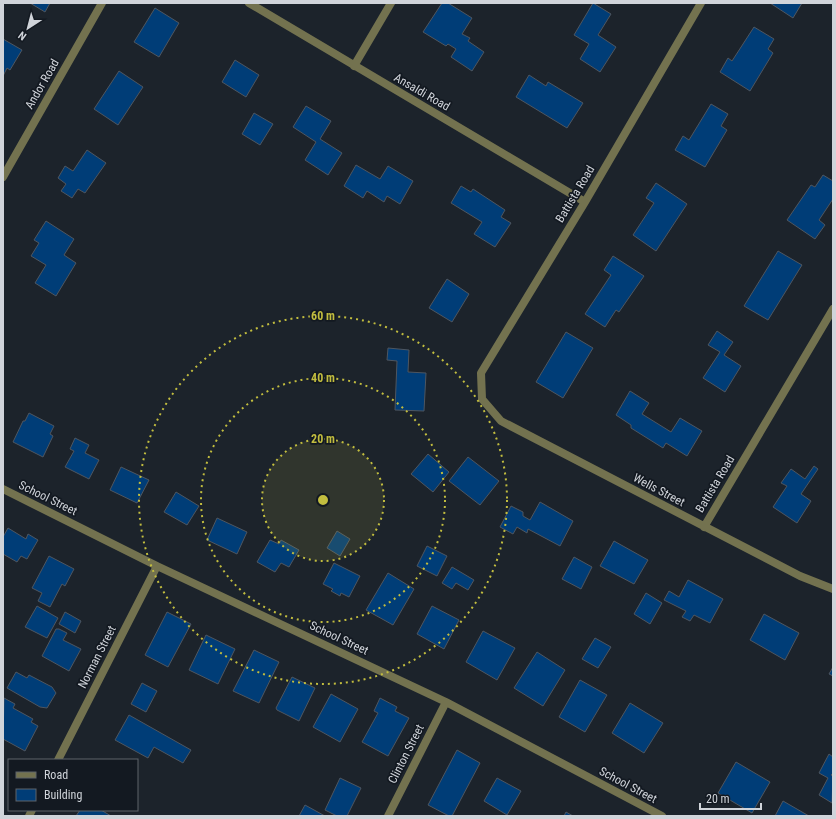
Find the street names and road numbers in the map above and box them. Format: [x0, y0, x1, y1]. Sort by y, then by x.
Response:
street label: Andor Road [22, 57, 62, 111]
street label: Ansaldi Road [392, 70, 452, 114]
street label: Battista Road [553, 163, 597, 225]
street label: Battista Road [693, 453, 737, 515]
street label: Wells Street [631, 471, 688, 510]
street label: School Street [17, 478, 80, 518]
street label: School Street [307, 618, 371, 658]
street label: Norman Street [75, 623, 119, 691]
street label: Clinton Street [385, 722, 427, 786]
street label: School Street [597, 764, 660, 806]

